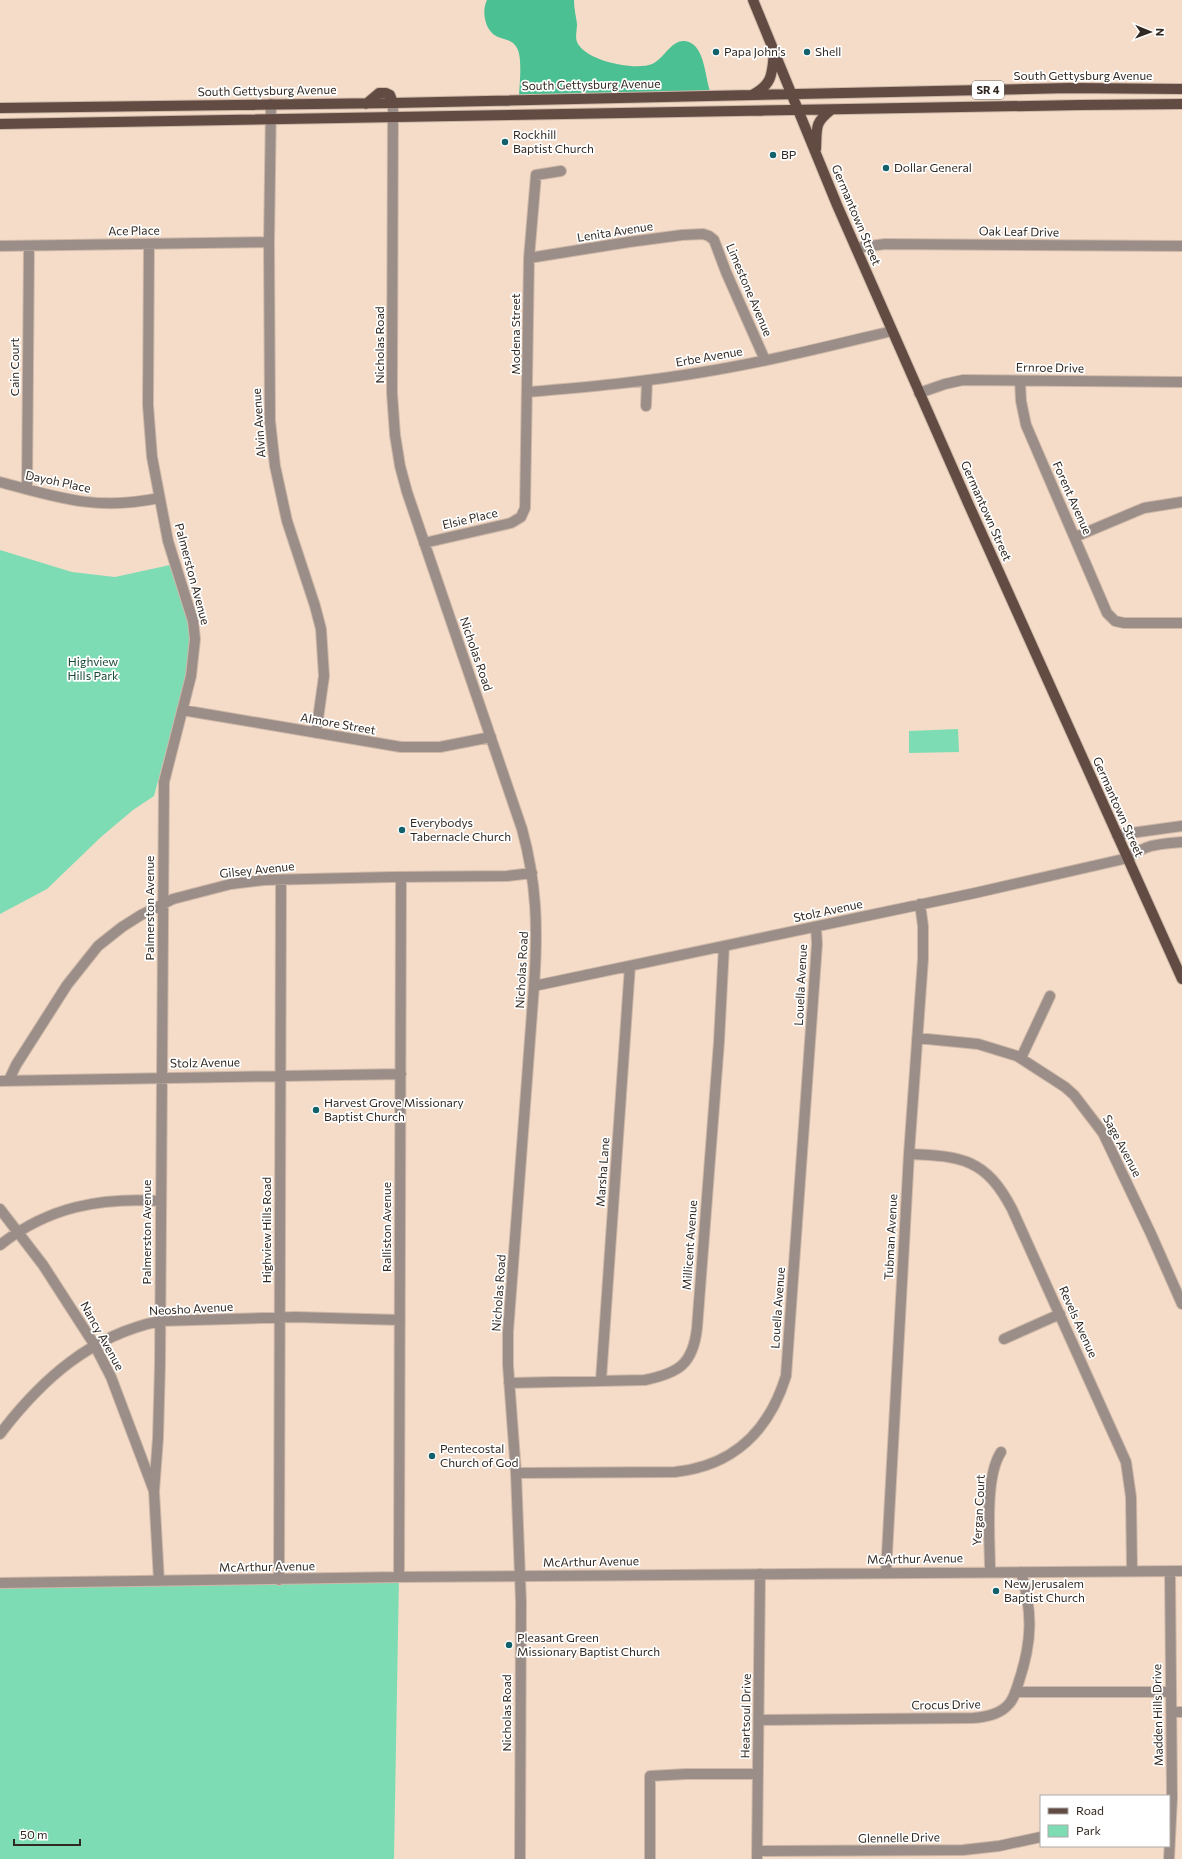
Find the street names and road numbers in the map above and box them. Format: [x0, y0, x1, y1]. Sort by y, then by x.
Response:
street label: South Gettysburg Avenue [1014, 68, 1152, 82]
street label: South Gettysburg Avenue [521, 76, 661, 92]
road number: SR 4 [972, 81, 1004, 99]
street label: South Gettysburg Avenue [197, 82, 337, 98]
street label: Germantown Street [829, 162, 885, 267]
street label: Lenita Avenue [576, 218, 654, 244]
street label: Ace Place [108, 223, 160, 237]
street label: Oak Leaf Drive [979, 223, 1059, 239]
street label: Limestone Avenue [724, 241, 776, 338]
street label: Modena Street [508, 293, 522, 375]
street label: Nicholas Road [372, 306, 386, 384]
street label: Cain Court [7, 338, 21, 396]
street label: Erbe Avenue [674, 343, 743, 369]
street label: Ernroe Drive [1016, 359, 1084, 375]
street label: Alvin Avenue [249, 388, 267, 458]
street label: Germantown Street [959, 458, 1015, 563]
street label: Forent Avenue [1050, 459, 1095, 536]
street label: Dayoh Place [24, 467, 92, 495]
street label: Elsie Place [441, 505, 499, 531]
street label: Palmerston Avenue [173, 521, 213, 626]
street label: Nicholas Road [458, 615, 496, 693]
street label: Almore Street [299, 710, 377, 737]
street label: Germantown Street [1091, 754, 1147, 859]
street label: Palmerston Avenue [142, 856, 156, 960]
street label: Gilsey Avenue [219, 858, 295, 880]
street label: Stolz Avenue [792, 896, 864, 924]
street label: Nicholas Road [512, 931, 530, 1009]
street label: Louella Avenue [791, 944, 809, 1026]
street label: Stolz Avenue [170, 1054, 240, 1070]
street label: Sage Avenue [1101, 1112, 1145, 1179]
street label: Marsha Lane [593, 1137, 611, 1207]
street label: Highview Hills Road [259, 1177, 273, 1283]
street label: Palmerston Avenue [139, 1180, 153, 1284]
street label: Ralliston Avenue [379, 1182, 393, 1272]
street label: Tubman Avenue [881, 1193, 899, 1280]
street label: Millicent Avenue [679, 1199, 699, 1290]
street label: Nicholas Road [488, 1254, 508, 1332]
street label: Louella Avenue [767, 1267, 787, 1349]
street label: Revels Avenue [1057, 1284, 1101, 1360]
street label: Nancy Avenue [78, 1299, 128, 1372]
street label: Neosho Avenue [149, 1299, 233, 1317]
street label: Yergan Court [969, 1474, 987, 1546]
street label: McArthur Avenue [867, 1550, 963, 1566]
street label: McArthur Avenue [543, 1553, 639, 1569]
street label: McArthur Avenue [219, 1558, 315, 1574]
street label: Madden Hills Drive [1149, 1664, 1165, 1766]
street label: Heartsoul Drive [737, 1673, 753, 1759]
street label: Nicholas Road [499, 1674, 513, 1752]
street label: Crocus Drive [911, 1696, 981, 1712]
street label: Glennelle Drive [858, 1829, 940, 1845]

